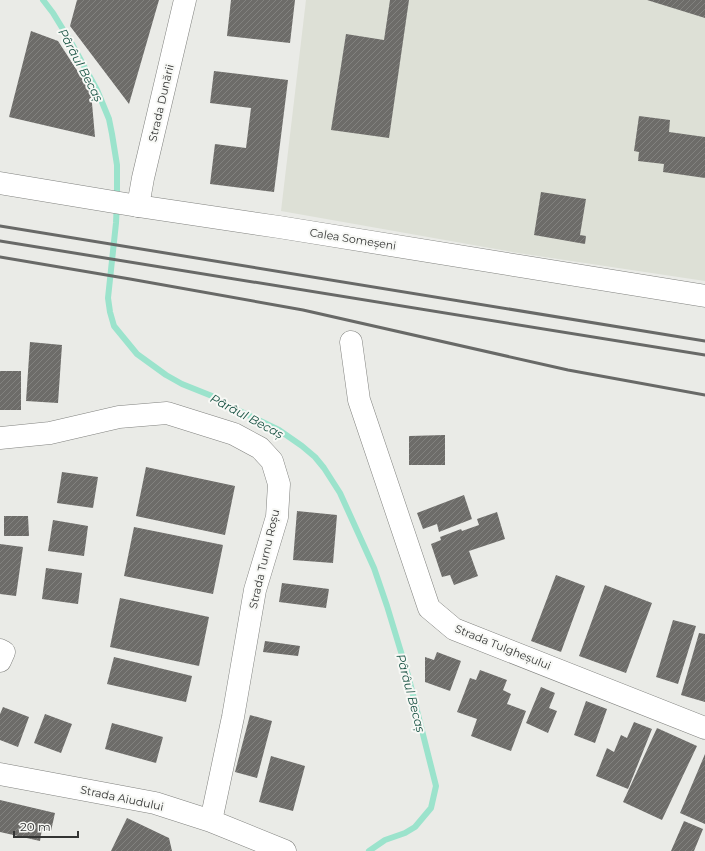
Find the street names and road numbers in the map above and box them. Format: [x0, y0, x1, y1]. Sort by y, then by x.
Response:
street label: Strada Dunării [145, 63, 177, 143]
street label: Calea Someșeni [309, 225, 397, 253]
street label: Strada Turnu Roșu [246, 508, 282, 610]
street label: Strada Tulgheșului [453, 621, 553, 673]
street label: Strada Aiudului [79, 782, 165, 814]

